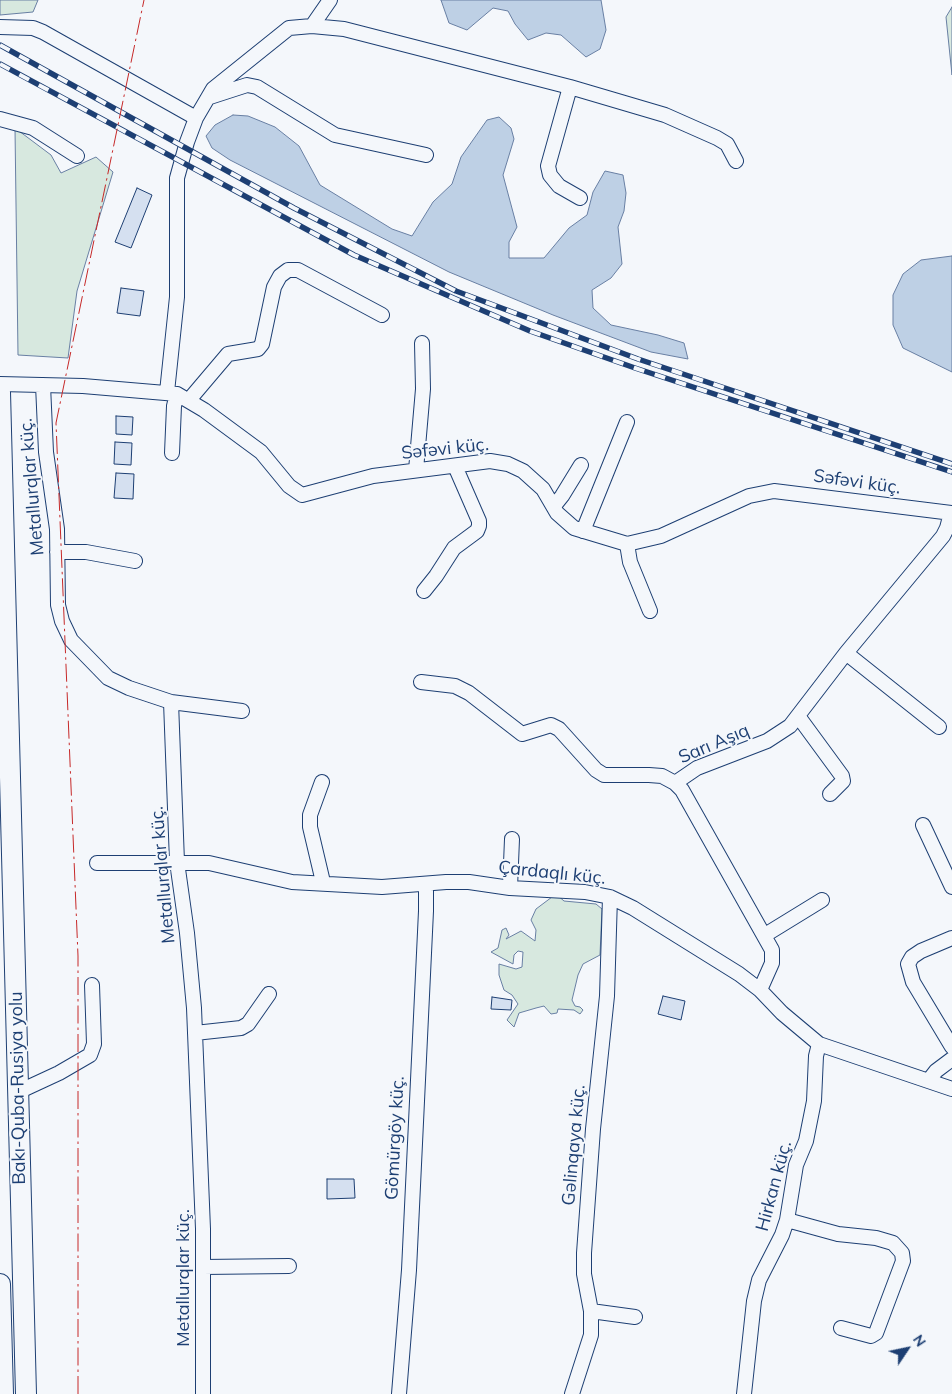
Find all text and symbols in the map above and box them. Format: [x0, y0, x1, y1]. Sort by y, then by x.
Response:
street label: Metallurqlar küç. [15, 417, 49, 557]
street label: Səfəvi küç. [400, 434, 490, 464]
street label: Səfəvi küç. [812, 465, 902, 499]
street label: Sarı Aşıq [675, 719, 753, 769]
street label: Metallurqlar küç. [146, 805, 180, 945]
street label: Çardaqlı küç. [497, 857, 607, 889]
street label: Bakı-Quba-Rusiya yolu [6, 991, 30, 1185]
street label: Gömürgöy küç. [381, 1075, 409, 1201]
street label: Gəlinqaya küç. [558, 1084, 590, 1206]
street label: Hirkan küç. [752, 1138, 796, 1234]
street label: Metallurqlar küç. [173, 1209, 195, 1347]
north arrow [882, 1324, 932, 1374]
text: N [909, 1331, 930, 1350]

